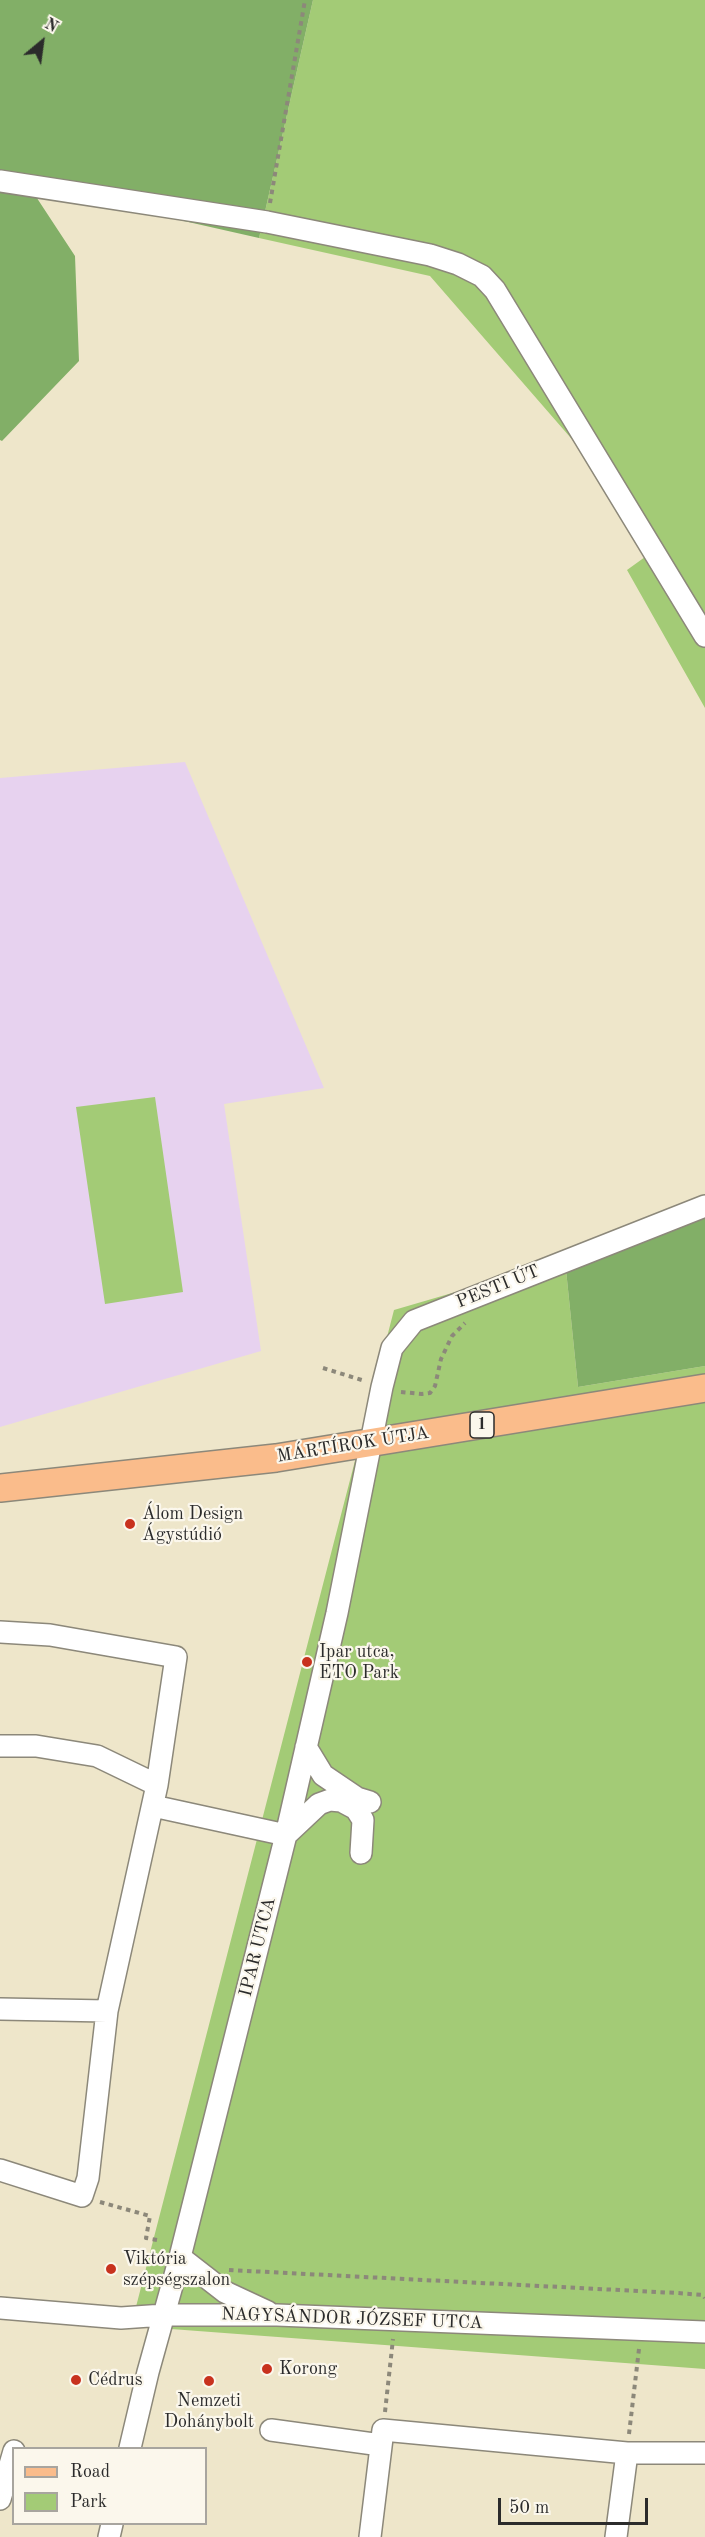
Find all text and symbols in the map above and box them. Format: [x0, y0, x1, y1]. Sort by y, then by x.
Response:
north arrow [12, 12, 72, 72]
text: N [41, 16, 60, 36]
street label: PESTI ÚT [453, 1261, 543, 1313]
road number: 1 [470, 1412, 494, 1438]
street label: MÁRTÍROK ÚTJA [275, 1422, 431, 1468]
place label: Álom Design Ágystúdió [142, 1503, 243, 1546]
marker: Álom Design Ágystúdió [123, 1517, 137, 1531]
place label: Ipar utca, ETO Park [319, 1641, 399, 1684]
marker: Ipar utca, ETO Park [300, 1655, 314, 1669]
street label: IPAR UTCA [235, 1895, 281, 1999]
place label: Viktória szépségszalon [123, 2248, 230, 2290]
marker: Viktória szépségszalon [104, 2262, 118, 2276]
street label: NAGYSÁNDOR JÓZSEF UTCA [221, 2304, 483, 2334]
place label: Korong [279, 2358, 337, 2380]
marker: Korong [260, 2362, 274, 2376]
place label: Cédrus [88, 2369, 143, 2391]
marker: Cédrus [69, 2373, 83, 2387]
marker: Nemzeti Dohánybolt [202, 2374, 216, 2388]
place label: Nemzeti Dohánybolt [164, 2390, 254, 2432]
legend [12, 2447, 207, 2525]
text: Road [70, 2463, 110, 2481]
scale bar [501, 2486, 651, 2524]
text: Park [70, 2493, 107, 2511]
text: 50 m [509, 2499, 549, 2517]

